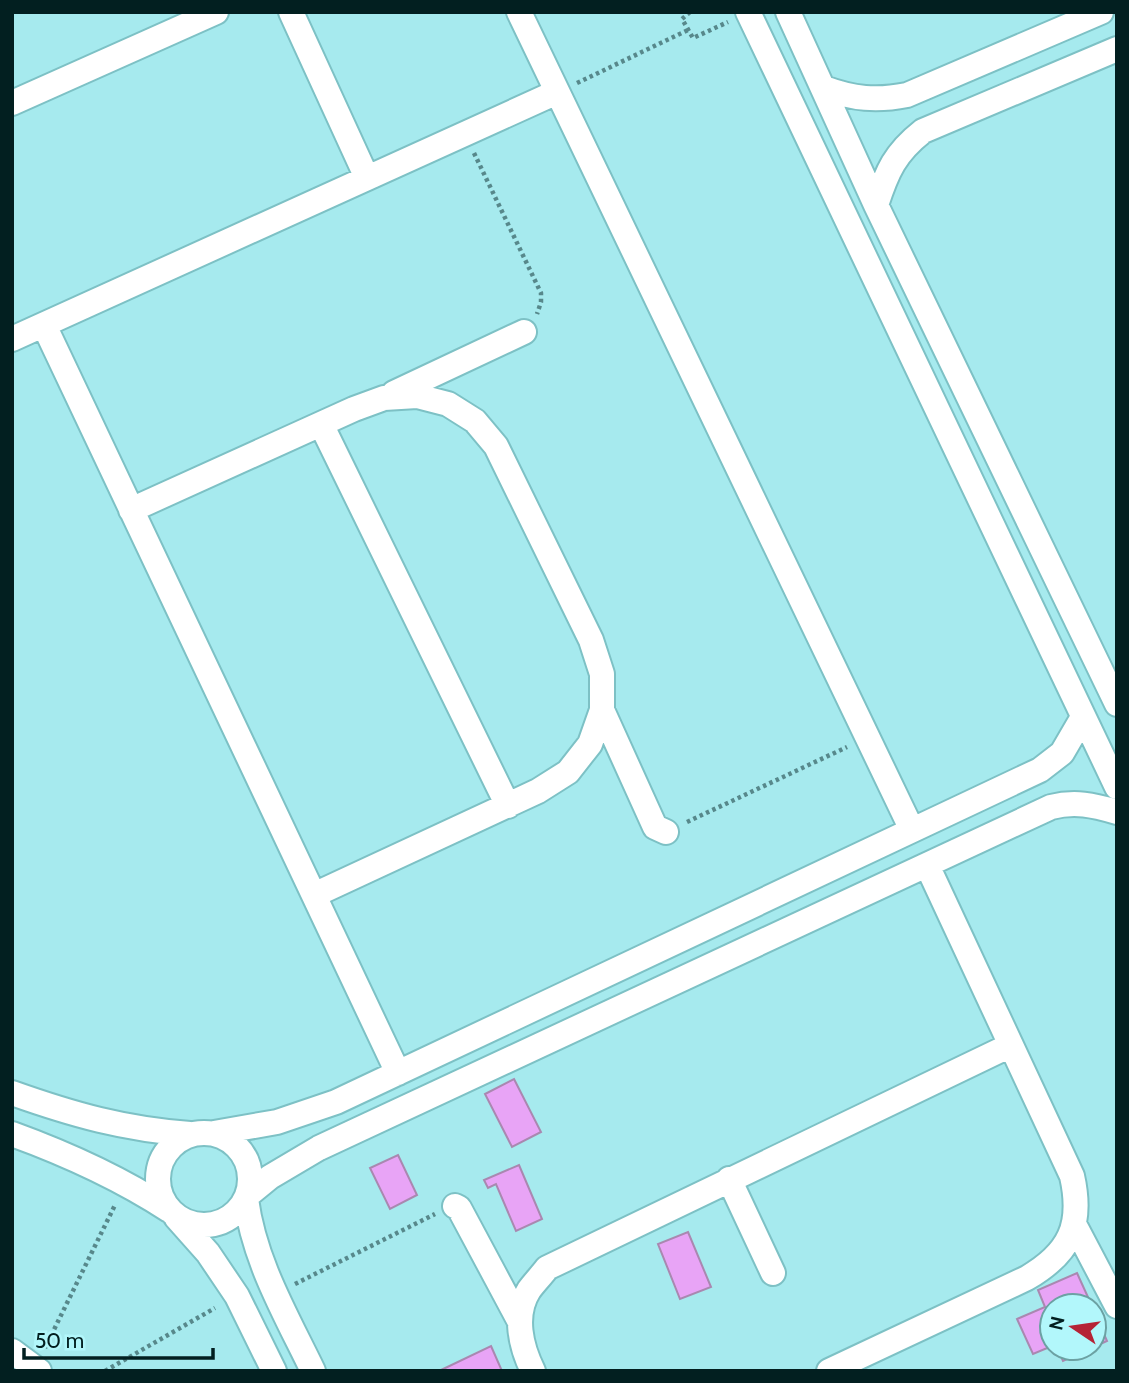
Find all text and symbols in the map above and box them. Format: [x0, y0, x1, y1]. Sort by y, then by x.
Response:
north arrow [1038, 1292, 1108, 1362]
text: N [1044, 1314, 1070, 1332]
scale bar [24, 1316, 214, 1360]
text: 50 m [35, 1328, 84, 1353]

